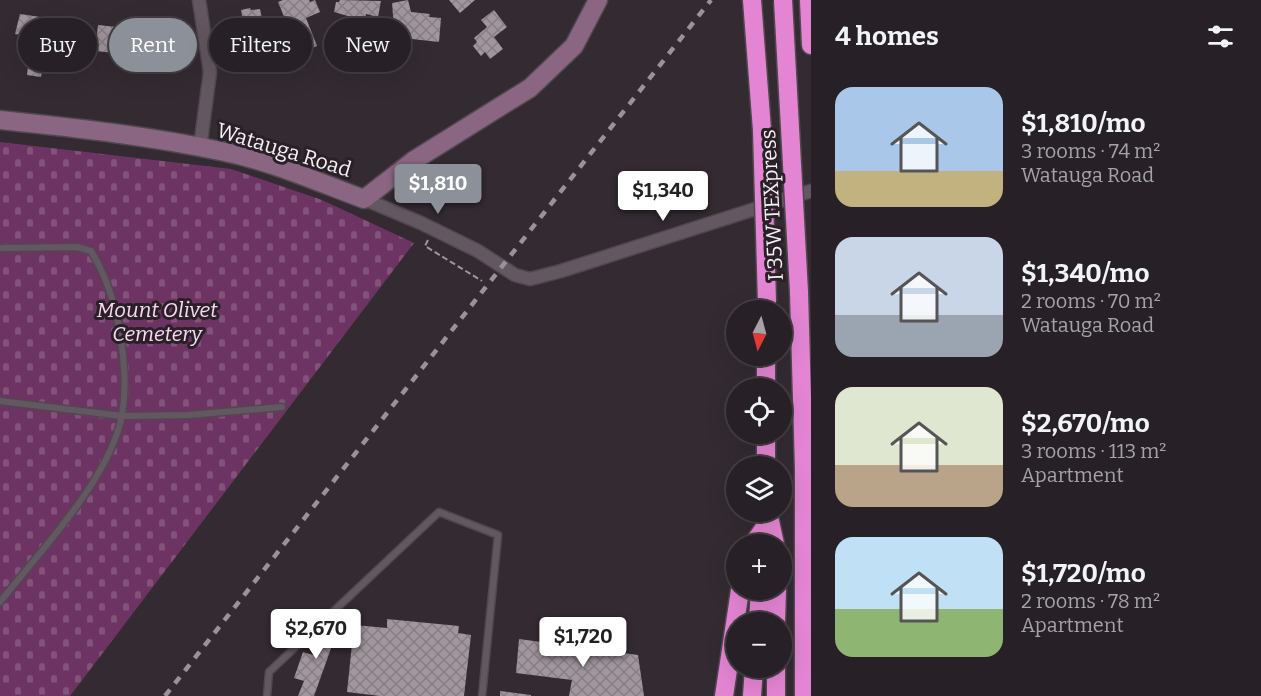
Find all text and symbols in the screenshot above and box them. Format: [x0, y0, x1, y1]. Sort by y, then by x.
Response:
chip: Buy [18, 18, 97, 72]
chip: Rent [109, 18, 197, 72]
chip: Filters [209, 18, 312, 72]
chip: New [324, 18, 411, 72]
icon: filters [1204, 20, 1237, 53]
text: 4 homes [835, 21, 939, 52]
text: $1,810/mo [1021, 108, 1145, 139]
icon: home [883, 111, 955, 183]
street label: Watauga Road [213, 117, 355, 183]
street label: I 35W TEXpress [755, 129, 789, 281]
text: 3 rooms · 74 m² [1021, 139, 1160, 163]
text: Watauga Road [1021, 163, 1154, 187]
pin: $1,810 [389, 164, 487, 215]
text: $1,810 [408, 171, 468, 195]
pin: $1,340 [614, 171, 712, 222]
text: $1,340 [632, 178, 694, 202]
text: $1,340/mo [1021, 258, 1149, 289]
icon: home [883, 261, 955, 333]
text: 2 rooms · 70 m² [1021, 289, 1161, 313]
park label: Mount Olivet Cemetery [96, 297, 218, 347]
north arrow [726, 300, 792, 366]
map controls [726, 300, 792, 678]
text: Watauga Road [1021, 313, 1154, 337]
button: locate [726, 378, 792, 444]
text: $2,670/mo [1021, 408, 1150, 439]
icon: home [883, 411, 955, 483]
text: 3 rooms · 113 m² [1021, 439, 1166, 463]
button: layers [726, 456, 792, 522]
text: Apartment [1021, 463, 1124, 487]
button: + [726, 534, 792, 600]
text: $1,720/mo [1021, 558, 1146, 589]
icon: home [883, 561, 955, 633]
text: 2 rooms · 78 m² [1021, 589, 1160, 613]
pin: $2,670 [267, 609, 365, 660]
button: − [726, 612, 792, 678]
text: Apartment [1021, 613, 1124, 637]
text: $2,670 [285, 616, 347, 640]
pin: $1,720 [534, 617, 632, 668]
text: $1,720 [553, 624, 613, 648]

